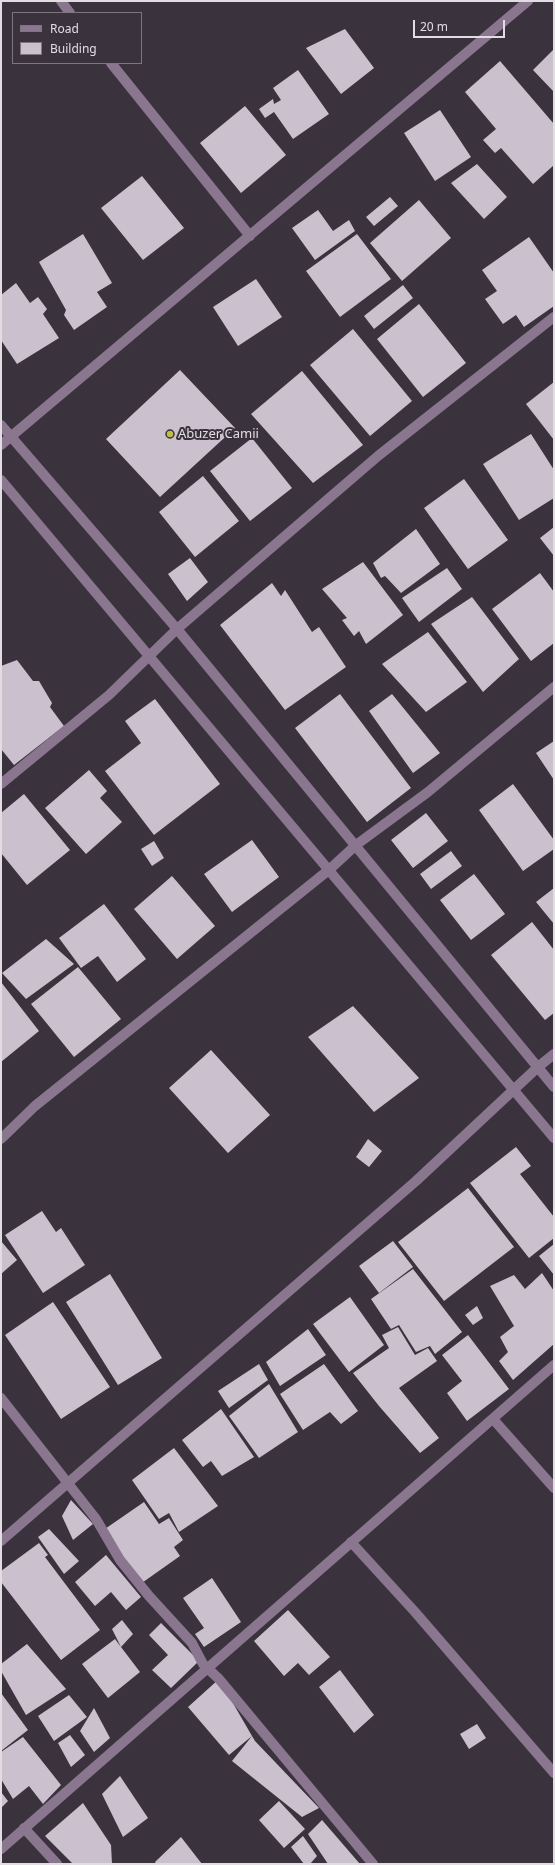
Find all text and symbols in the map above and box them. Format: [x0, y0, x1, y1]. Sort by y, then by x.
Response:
legend [12, 12, 142, 64]
scale bar [415, 12, 507, 38]
text: 20 m [420, 18, 448, 35]
text: Road [50, 20, 79, 37]
text: Building [50, 40, 97, 57]
place label: Abuzer Camii [178, 426, 259, 442]
marker: Abuzer Camii [165, 429, 175, 439]

